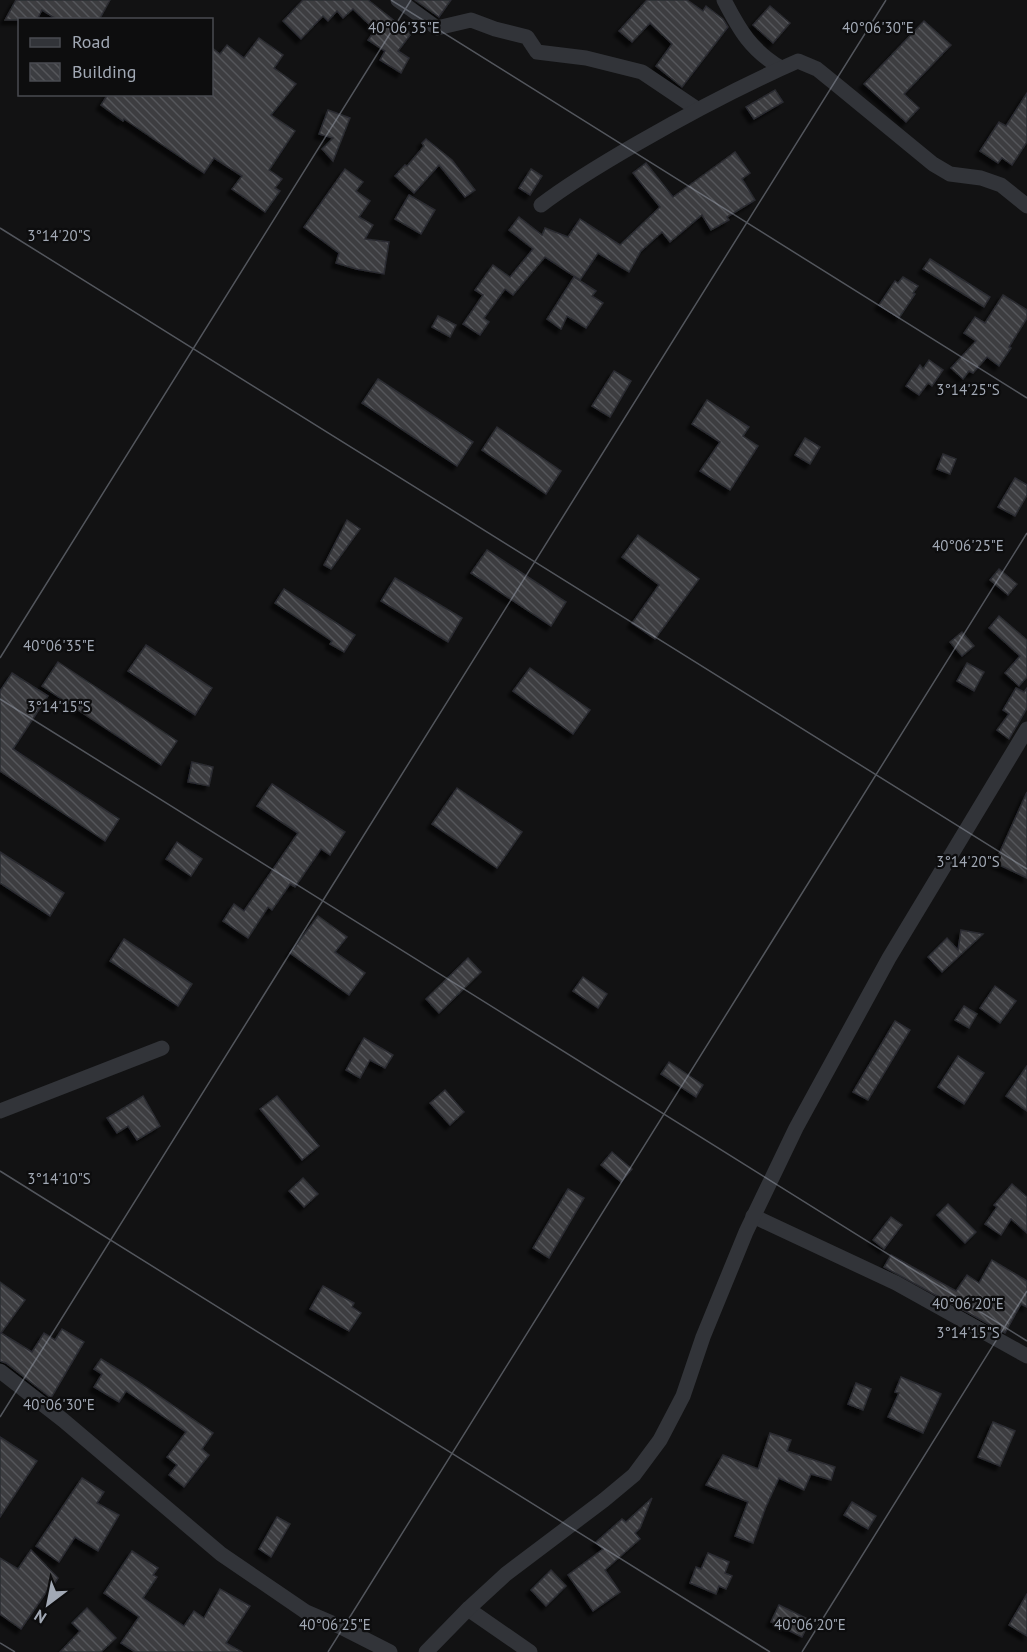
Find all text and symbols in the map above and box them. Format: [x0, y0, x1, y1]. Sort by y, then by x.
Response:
legend [18, 18, 213, 96]
text: 40°06'35"E [368, 18, 440, 37]
text: 40°06'30"E [842, 18, 914, 37]
text: Road [72, 30, 110, 53]
text: Building [72, 60, 136, 83]
text: 3°14'20"S [27, 226, 91, 245]
text: 3°14'25"S [936, 380, 1000, 399]
text: 40°06'25"E [932, 536, 1004, 555]
text: 40°06'35"E [23, 636, 95, 655]
text: 3°14'15"S [27, 697, 91, 716]
text: 3°14'20"S [936, 852, 1000, 871]
text: 3°14'10"S [27, 1169, 91, 1188]
text: 40°06'20"E [932, 1294, 1004, 1313]
text: 3°14'15"S [936, 1323, 1000, 1342]
text: 40°06'30"E [23, 1395, 95, 1414]
north arrow [18, 1574, 78, 1634]
text: N [30, 1605, 50, 1628]
text: 40°06'25"E [299, 1615, 371, 1634]
text: 40°06'20"E [774, 1615, 846, 1634]

